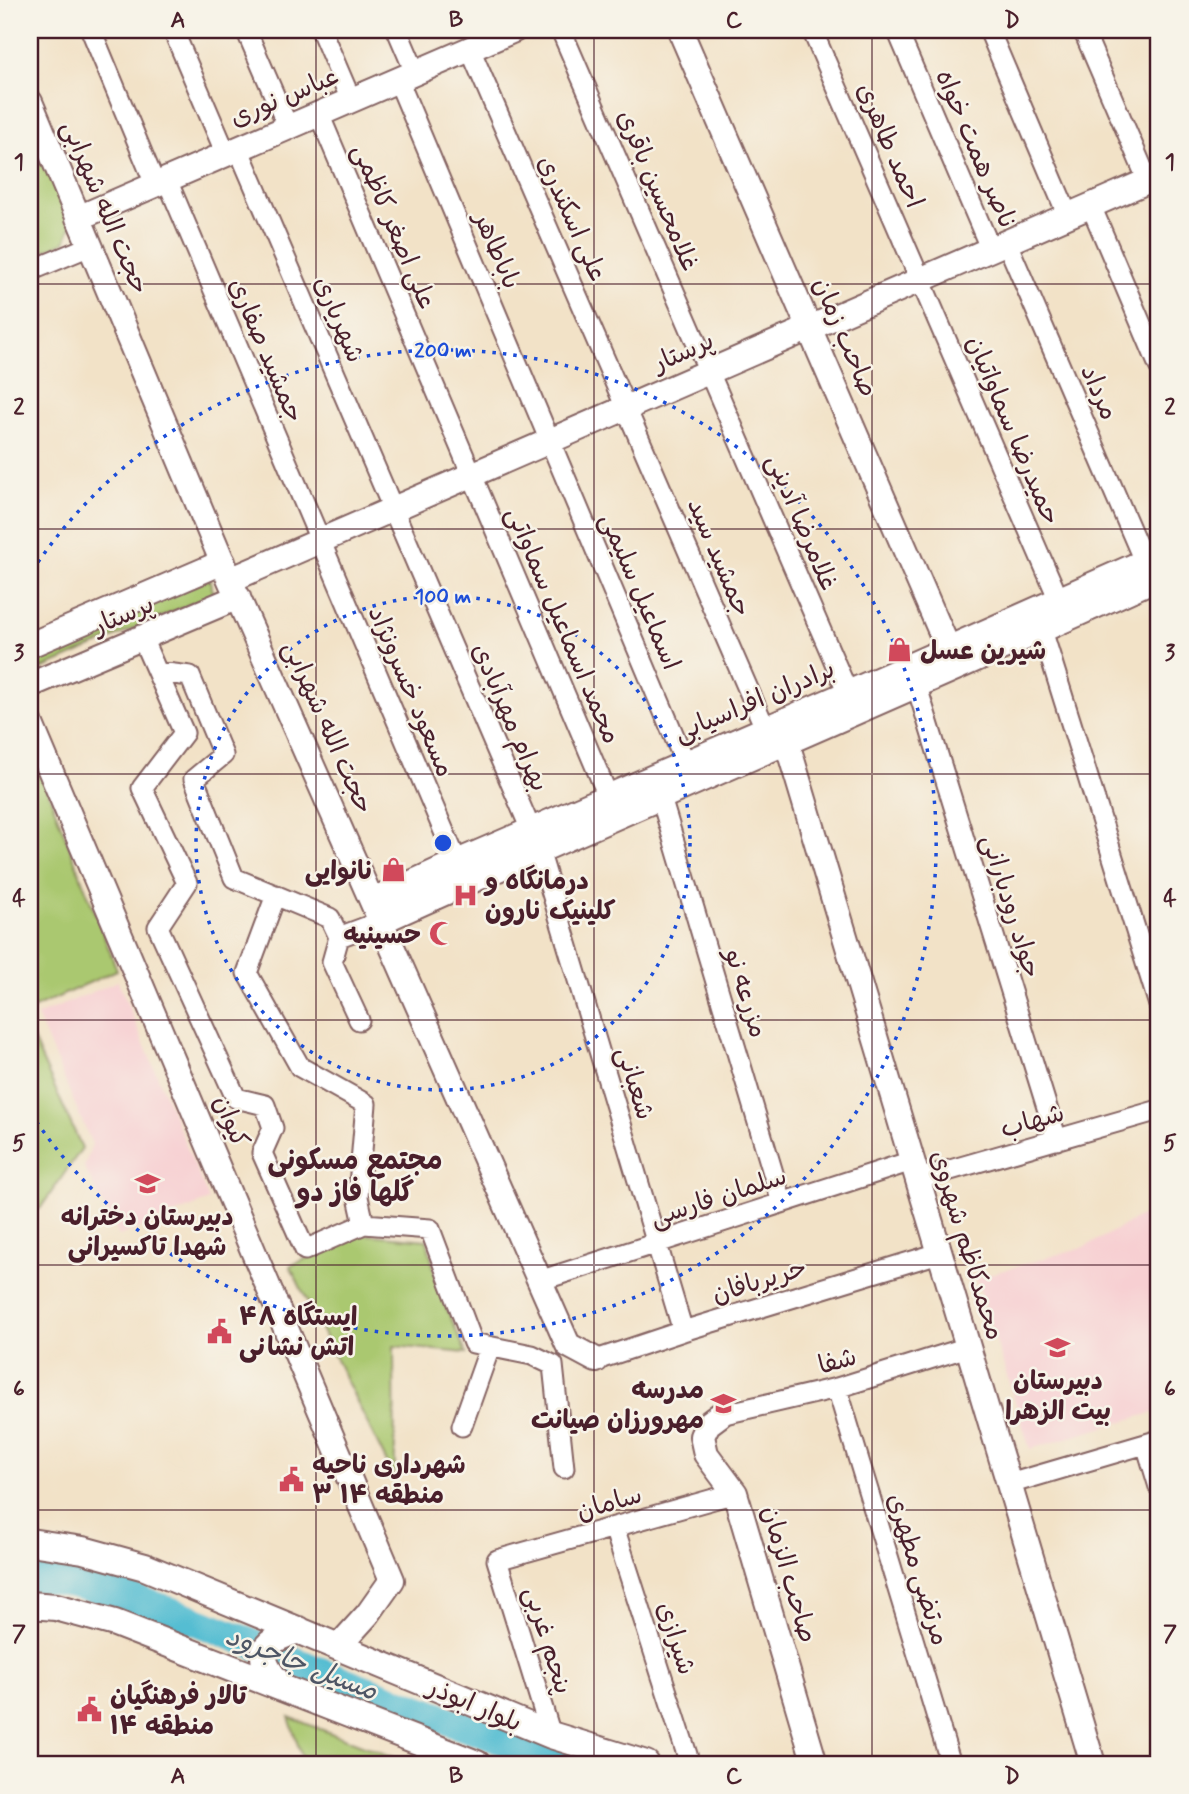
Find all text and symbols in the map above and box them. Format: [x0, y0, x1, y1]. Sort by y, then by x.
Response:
text: A [170, 6, 186, 36]
text: B [449, 6, 464, 36]
text: C [726, 6, 743, 36]
text: D [1004, 6, 1020, 36]
street label: عباس نوری [225, 60, 344, 136]
street label: ناصر همت خواه [926, 65, 1024, 235]
street label: احمد طاهری [848, 78, 931, 213]
street label: غلامحسین باقری [608, 105, 706, 277]
street label: حجت الله شهرابی [52, 116, 156, 300]
street label: علی اصغر کاظمی [343, 139, 443, 315]
text: 1 [14, 148, 24, 178]
text: 1 [1165, 148, 1175, 178]
street label: علی اسکندری [528, 151, 614, 287]
street label: باباطاهر [464, 205, 528, 295]
street label: شهریاری [305, 271, 371, 368]
street label: جمشید صفاری [219, 273, 311, 428]
street label: صاحب زمان [804, 273, 885, 403]
street label: پرستار [646, 324, 720, 382]
street label: حمیدرضا سماواتیان [957, 331, 1067, 531]
text: 200 m [414, 337, 472, 365]
street label: مرداد [1071, 360, 1125, 426]
text: 2 [13, 393, 25, 423]
text: 2 [1164, 393, 1176, 423]
street label: غلامرضا آدینی [757, 449, 845, 596]
street label: جمشید سید [678, 493, 758, 622]
street label: محمد اسماعیل سماواتی [497, 502, 627, 749]
street label: اسماعیل سلیمی [591, 508, 687, 675]
text: 100 m [415, 583, 471, 611]
street label: پرستار [86, 588, 160, 645]
street label: مسعود خسرونژاد [359, 601, 461, 782]
place label: شیرین عسل [920, 635, 1046, 669]
street label: حجت الله شهرابی [274, 636, 380, 820]
shop icon: شیرین عسل [886, 636, 914, 664]
street label: بهرام مهرآبادی [462, 638, 556, 798]
text: 3 [14, 639, 25, 669]
text: 3 [1165, 639, 1176, 669]
street label: برادران افراسیابی [669, 653, 840, 751]
centre of rings [431, 831, 455, 855]
street label: جواد رودبارانی [972, 831, 1048, 982]
place label: نانوایی [305, 855, 374, 889]
shop icon: نانوایی [380, 856, 408, 884]
place label: درمانگاه و کلینیک نارون [483, 864, 616, 929]
hospital icon: درمانگاه و کلینیک نارون [451, 881, 479, 909]
text: 4 [12, 884, 26, 914]
text: 4 [1163, 884, 1177, 914]
place label: حسینیه [343, 919, 421, 953]
mosque icon: حسینیه [427, 920, 455, 948]
street label: مزرعه نو [715, 943, 775, 1042]
street label: شعبانی [607, 1043, 661, 1124]
street label: کیوان [204, 1090, 256, 1153]
street label: شهاب [997, 1097, 1068, 1147]
text: 5 [12, 1129, 26, 1159]
text: 5 [1163, 1129, 1177, 1159]
district label: مجتمع مسکونی گلها فاز دو [267, 1143, 443, 1212]
street label: محمدکاظم شهروی [920, 1147, 1011, 1345]
street label: سلمان فارسی [646, 1160, 791, 1236]
school or university icon: دبیرستان دخترانه شهدا تاکسیرانی [133, 1170, 161, 1198]
place label: دبیرستان دخترانه شهدا تاکسیرانی [60, 1201, 234, 1265]
street label: حریربافان [708, 1251, 811, 1312]
place label: ایستگاه ۴۸ اتش نشانی [239, 1300, 358, 1365]
public building icon: ایستگاه ۴۸ اتش نشانی [205, 1317, 233, 1345]
school or university icon: دبیرستان بیت الزهرا [1044, 1334, 1072, 1362]
street label: شفا [814, 1340, 861, 1384]
place label: دبیرستان بیت الزهرا [1005, 1365, 1111, 1429]
place label: مدرسه مهرورزان صیانت [531, 1374, 704, 1438]
text: 6 [13, 1375, 25, 1405]
text: 6 [1164, 1375, 1176, 1405]
school or university icon: مدرسه مهرورزان صیانت [710, 1390, 738, 1418]
place label: شهرداری ناحیه ۳ منطقه ۱۴ [312, 1449, 466, 1513]
public building icon: شهرداری ناحیه ۳ منطقه ۱۴ [278, 1465, 306, 1493]
street label: سامان [573, 1478, 646, 1529]
street label: مرتضی مطهری [878, 1489, 956, 1650]
street label: صاحب الزمان [752, 1502, 824, 1647]
street label: پنجم غربی [514, 1583, 579, 1699]
street label: شیرازی [647, 1598, 703, 1679]
water label: مسیل جاجرود [220, 1618, 383, 1711]
text: 7 [12, 1620, 26, 1650]
text: 7 [1163, 1620, 1177, 1650]
street label: بلوار ابوذر [420, 1670, 526, 1741]
place label: تالار فرهنگیان منطقه ۱۴ [110, 1679, 248, 1744]
public building icon: تالار فرهنگیان منطقه ۱۴ [76, 1696, 104, 1724]
text: A [170, 1762, 186, 1792]
text: B [449, 1762, 464, 1792]
text: C [726, 1762, 743, 1792]
text: D [1004, 1762, 1020, 1792]

